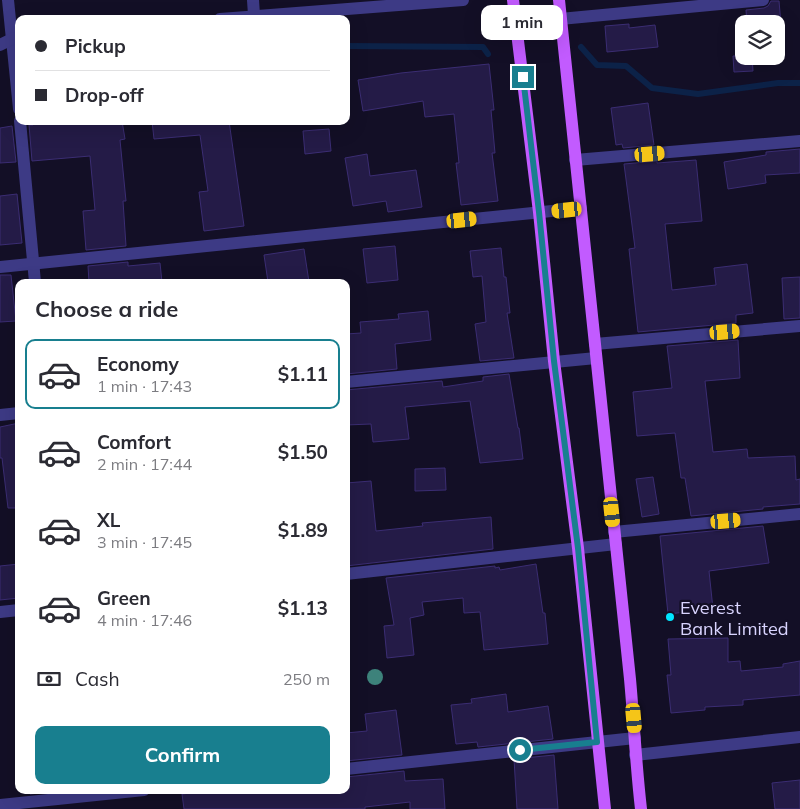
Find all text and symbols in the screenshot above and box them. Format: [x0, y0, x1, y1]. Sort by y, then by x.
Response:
callout: 1 min [482, 5, 564, 40]
text: 1 min [501, 12, 543, 32]
map controls [735, 15, 785, 65]
button: layers [735, 15, 785, 65]
text: Pickup [65, 34, 126, 58]
route end [512, 66, 534, 88]
text: Drop-off [65, 83, 143, 107]
car [634, 145, 665, 163]
car [551, 201, 582, 219]
car [446, 211, 477, 229]
text: Choose a ride [35, 295, 178, 323]
car [709, 323, 740, 341]
icon: car [37, 352, 82, 397]
text: Economy [97, 352, 179, 376]
text: $1.11 [278, 362, 328, 386]
text: 1 min · 17:43 [97, 376, 192, 396]
icon: car [37, 430, 82, 475]
text: Comfort [97, 430, 171, 454]
text: $1.50 [278, 440, 328, 464]
text: 2 min · 17:44 [97, 454, 192, 474]
car [602, 496, 621, 528]
icon: car [37, 508, 82, 553]
text: XL [97, 508, 120, 532]
car [710, 512, 741, 530]
text: $1.89 [278, 518, 328, 542]
text: 3 min · 17:45 [97, 532, 192, 552]
icon: car [37, 586, 82, 631]
text: Green [97, 586, 151, 610]
text: $1.13 [278, 596, 328, 620]
place label: Everest Bank Limited [680, 596, 789, 640]
text: 4 min · 17:46 [97, 610, 192, 630]
marker: Everest Bank Limited [664, 611, 676, 623]
icon: cash [35, 665, 63, 693]
text: Cash [75, 667, 120, 691]
text: 250 m [283, 669, 330, 689]
car [625, 702, 642, 734]
button: Confirm [35, 726, 330, 784]
route start [509, 739, 531, 761]

